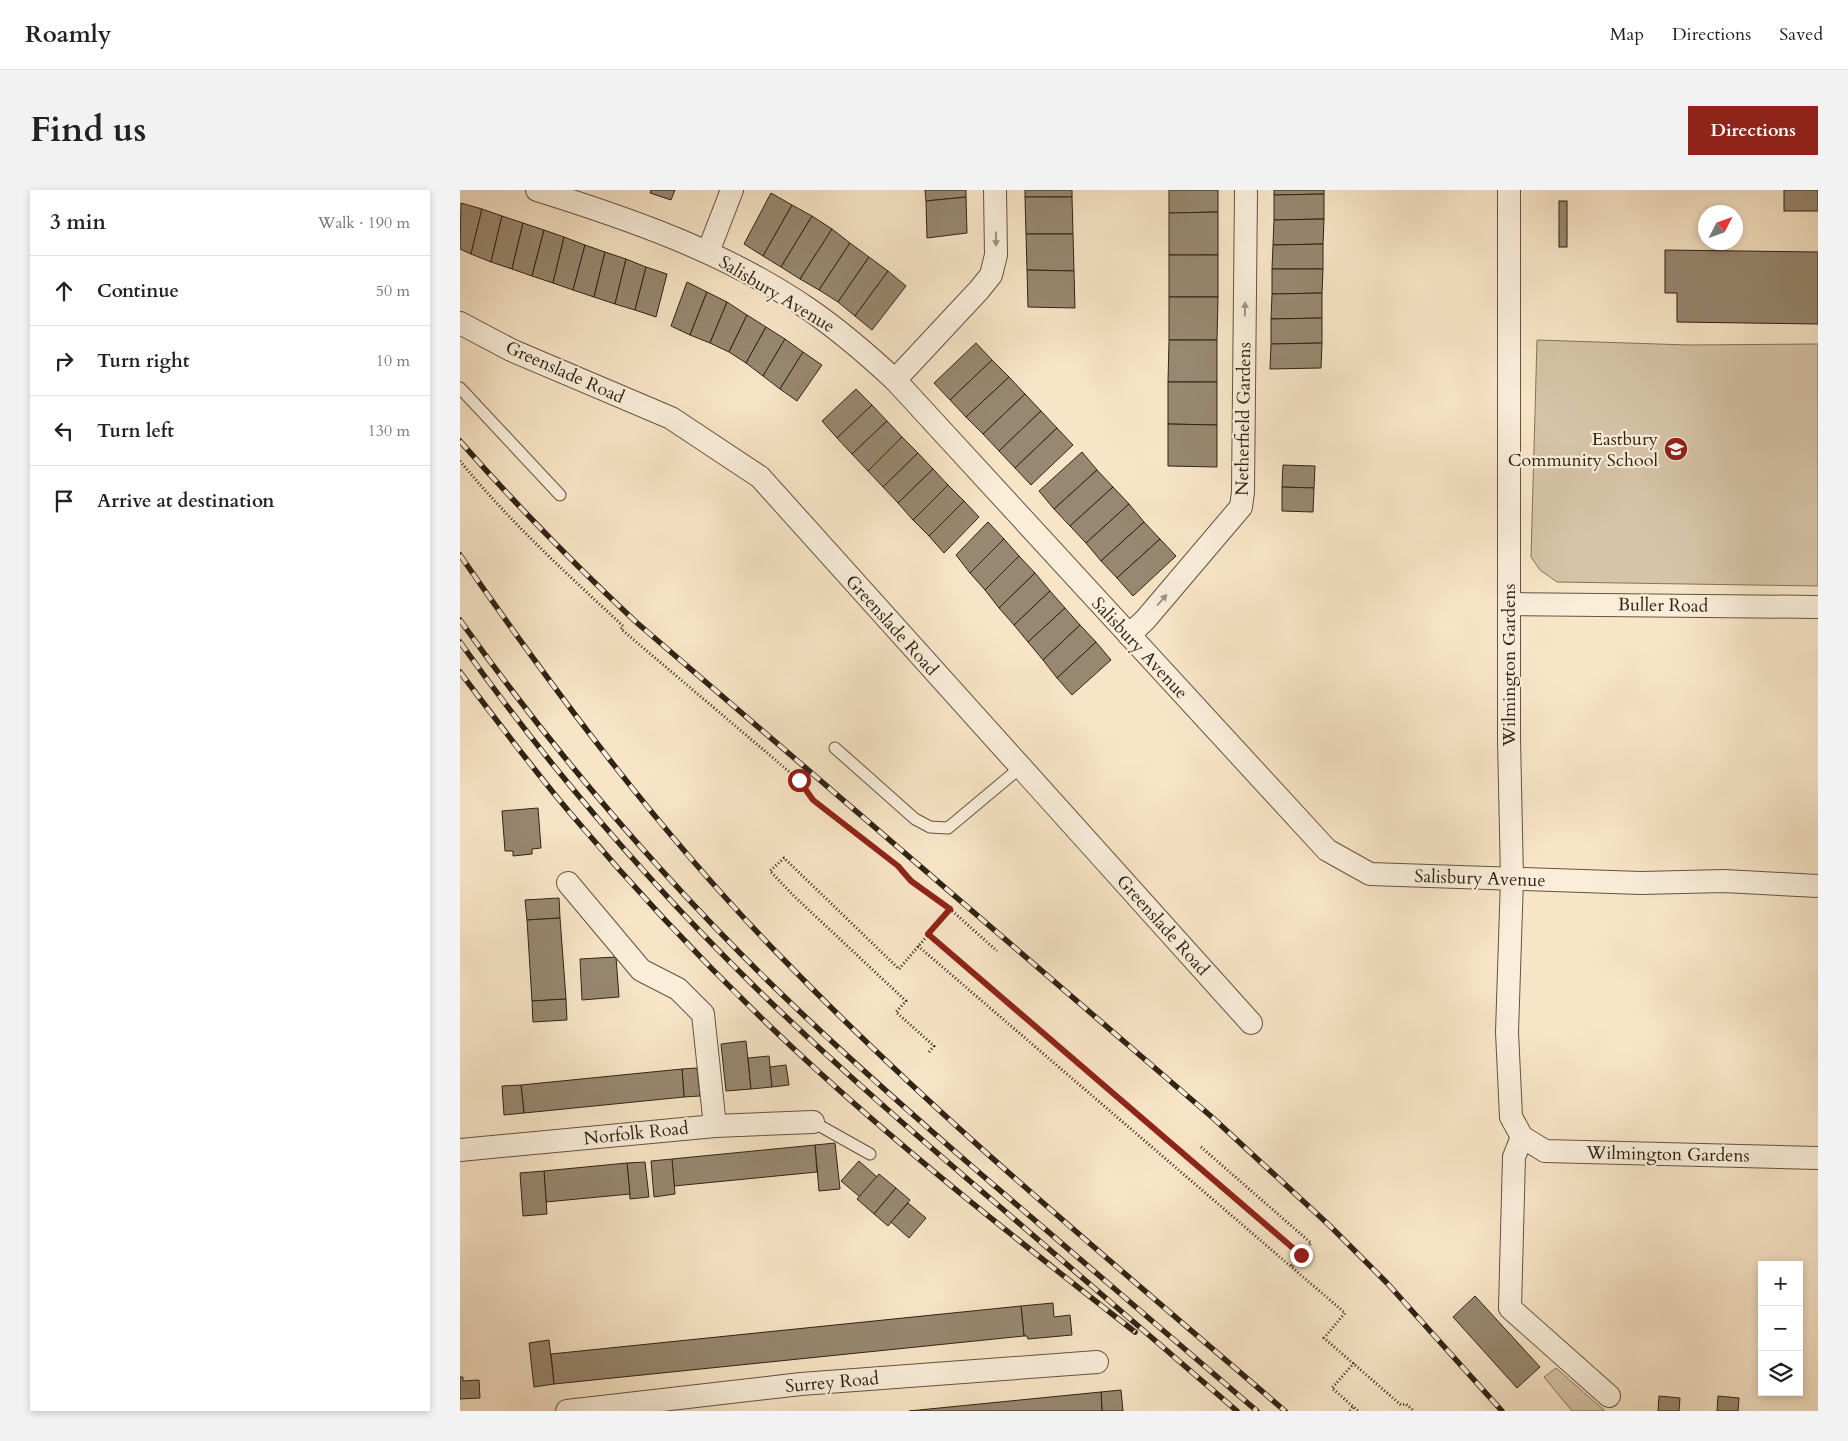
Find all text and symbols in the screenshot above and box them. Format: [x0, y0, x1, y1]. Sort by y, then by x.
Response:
text: Roamly [25, 18, 111, 51]
text: Map [1610, 22, 1644, 47]
text: Directions [1672, 22, 1751, 47]
text: Saved [1779, 22, 1823, 47]
text: Find us [30, 106, 146, 154]
button: Directions [1688, 106, 1818, 155]
north arrow [1698, 205, 1743, 250]
text: 3 min [50, 208, 106, 237]
text: Walk · 190 m [318, 212, 410, 234]
one-way arrow [992, 231, 1000, 247]
street label: Salisbury Avenue [714, 250, 839, 339]
icon: ahead [50, 277, 78, 305]
text: Continue [97, 278, 179, 304]
text: 50 m [376, 280, 410, 302]
one-way arrow [1241, 301, 1249, 317]
street label: Greenslade Road [501, 335, 629, 410]
street label: Netherfield Gardens [1230, 342, 1257, 496]
icon: right [50, 347, 78, 375]
text: Turn right [97, 348, 189, 374]
text: 10 m [376, 350, 410, 372]
icon: left [50, 417, 78, 445]
text: Turn left [97, 418, 174, 444]
text: 130 m [368, 420, 410, 442]
place label: Eastbury Community School [1508, 427, 1658, 473]
school or university icon: Eastbury Community School [1663, 436, 1689, 462]
icon: arrive [50, 487, 78, 515]
text: Arrive at destination [97, 488, 274, 514]
street label: Greenslade Road [840, 569, 944, 682]
street label: Wilmington Gardens [1497, 583, 1522, 748]
street label: Salisbury Avenue [1086, 592, 1194, 705]
street label: Buller Road [1618, 592, 1709, 619]
one-way arrow [1157, 594, 1168, 607]
route start [788, 769, 811, 792]
street label: Salisbury Avenue [1414, 864, 1546, 893]
street label: Greenslade Road [1111, 869, 1215, 982]
street label: Norfolk Road [582, 1116, 690, 1151]
street label: Wilmington Gardens [1585, 1141, 1750, 1168]
route end [1290, 1244, 1313, 1267]
map controls [1758, 1261, 1803, 1396]
button: + [1758, 1261, 1803, 1306]
button: − [1758, 1306, 1803, 1351]
button: layers [1758, 1351, 1803, 1396]
street label: Surrey Road [784, 1366, 880, 1399]

